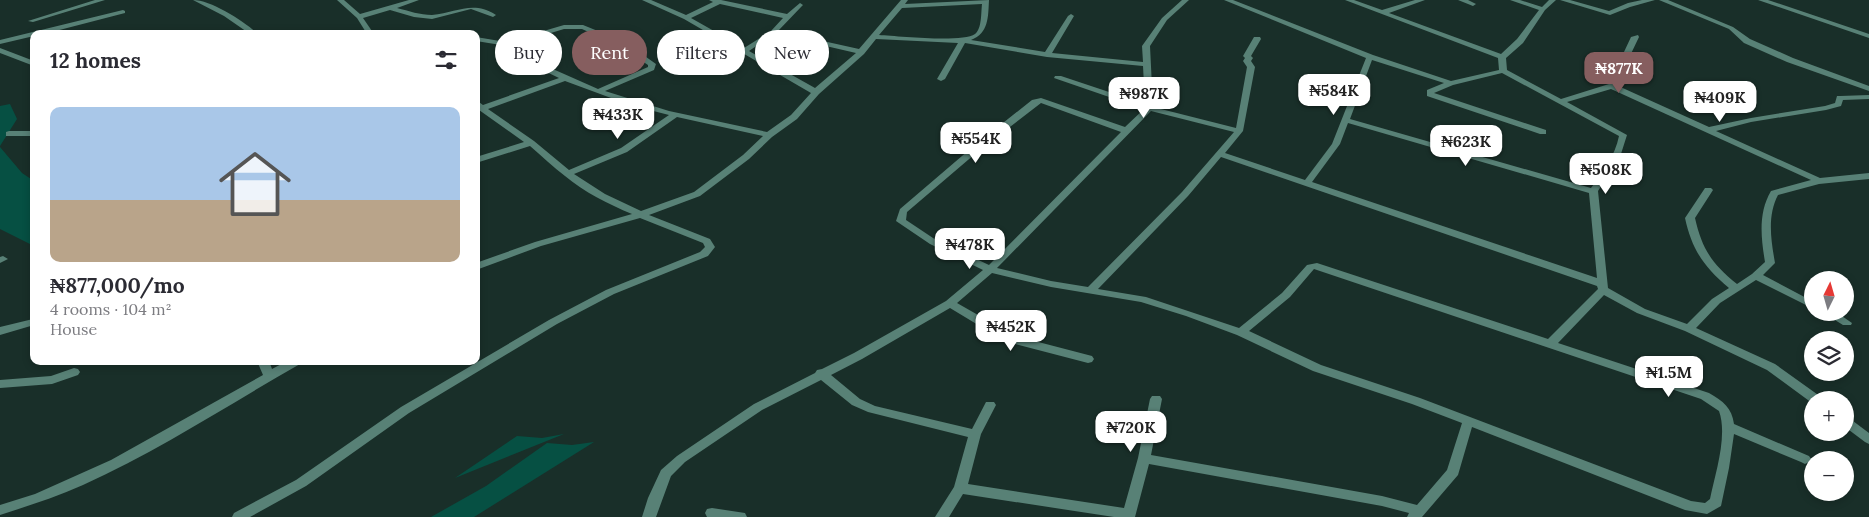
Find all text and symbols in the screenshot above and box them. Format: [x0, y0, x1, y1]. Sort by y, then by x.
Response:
chip: Buy [495, 30, 562, 75]
chip: Rent [572, 30, 647, 75]
chip: Filters [657, 30, 745, 75]
chip: New [755, 30, 829, 75]
icon: filters [432, 46, 460, 74]
text: 12 homes [50, 47, 141, 74]
pin: ₦877K [1584, 52, 1654, 94]
text: ₦877K [1595, 58, 1643, 78]
pin: ₦584K [1299, 74, 1369, 116]
pin: ₦987K [1109, 76, 1179, 119]
text: ₦584K [1309, 80, 1359, 100]
pin: ₦409K [1685, 80, 1755, 123]
text: ₦987K [1120, 83, 1168, 103]
text: ₦409K [1694, 87, 1746, 107]
pin: ₦433K [583, 98, 653, 140]
text: ₦433K [593, 104, 643, 124]
pin: ₦554K [941, 121, 1011, 164]
pin: ₦623K [1431, 124, 1501, 167]
text: ₦554K [951, 128, 1001, 148]
text: ₦623K [1441, 131, 1491, 151]
icon: home [210, 139, 300, 229]
pin: ₦508K [1571, 152, 1641, 195]
text: ₦508K [1581, 159, 1631, 179]
pin: ₦478K [935, 228, 1005, 270]
text: ₦478K [946, 234, 994, 254]
north arrow [1804, 271, 1854, 321]
map controls [1804, 271, 1854, 501]
text: ₦877,000/mo [50, 272, 185, 299]
text: 4 rooms · 104 m² [50, 299, 172, 319]
pin: ₦452K [976, 310, 1046, 352]
text: ₦452K [987, 316, 1035, 336]
text: House [50, 319, 97, 339]
button: layers [1804, 331, 1854, 381]
pin: ₦1.5M [1634, 356, 1704, 398]
text: ₦1.5M [1646, 362, 1692, 382]
button: + [1804, 391, 1854, 441]
pin: ₦720K [1096, 410, 1166, 453]
text: ₦720K [1106, 417, 1156, 437]
button: − [1804, 451, 1854, 501]

